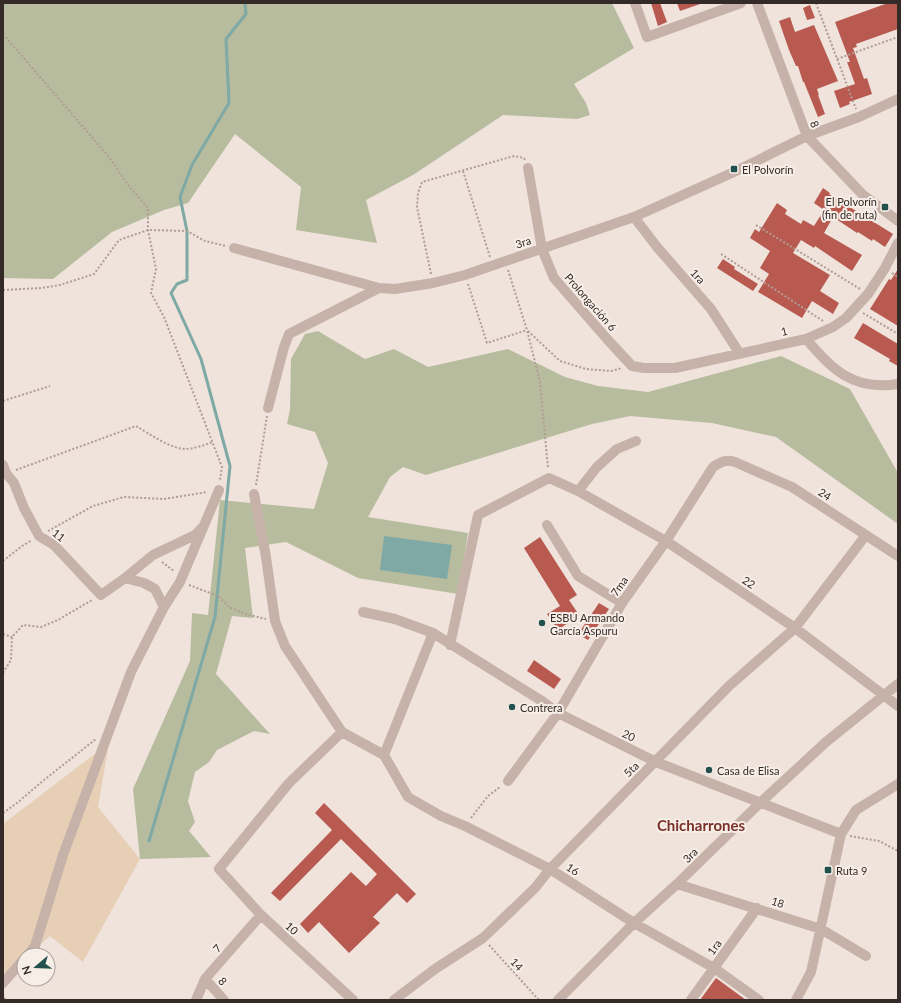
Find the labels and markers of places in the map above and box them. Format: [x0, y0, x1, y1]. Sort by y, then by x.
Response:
place label: El Polvorín [742, 163, 793, 176]
marker: El Polvorín [729, 164, 739, 174]
place label: El Polvorín (fin de ruta) [822, 195, 877, 221]
marker: El Polvorín (fin de ruta) [880, 202, 890, 212]
place label: ESBU Armando García Aspuru [550, 611, 624, 637]
marker: ESBU Armando García Aspuru [537, 618, 547, 628]
place label: Contrera [520, 701, 562, 714]
marker: Contrera [507, 702, 517, 712]
place label: Casa de Elisa [717, 764, 779, 777]
marker: Casa de Elisa [704, 765, 714, 775]
place label: Ruta 9 [836, 864, 867, 877]
marker: Ruta 9 [823, 865, 833, 875]

